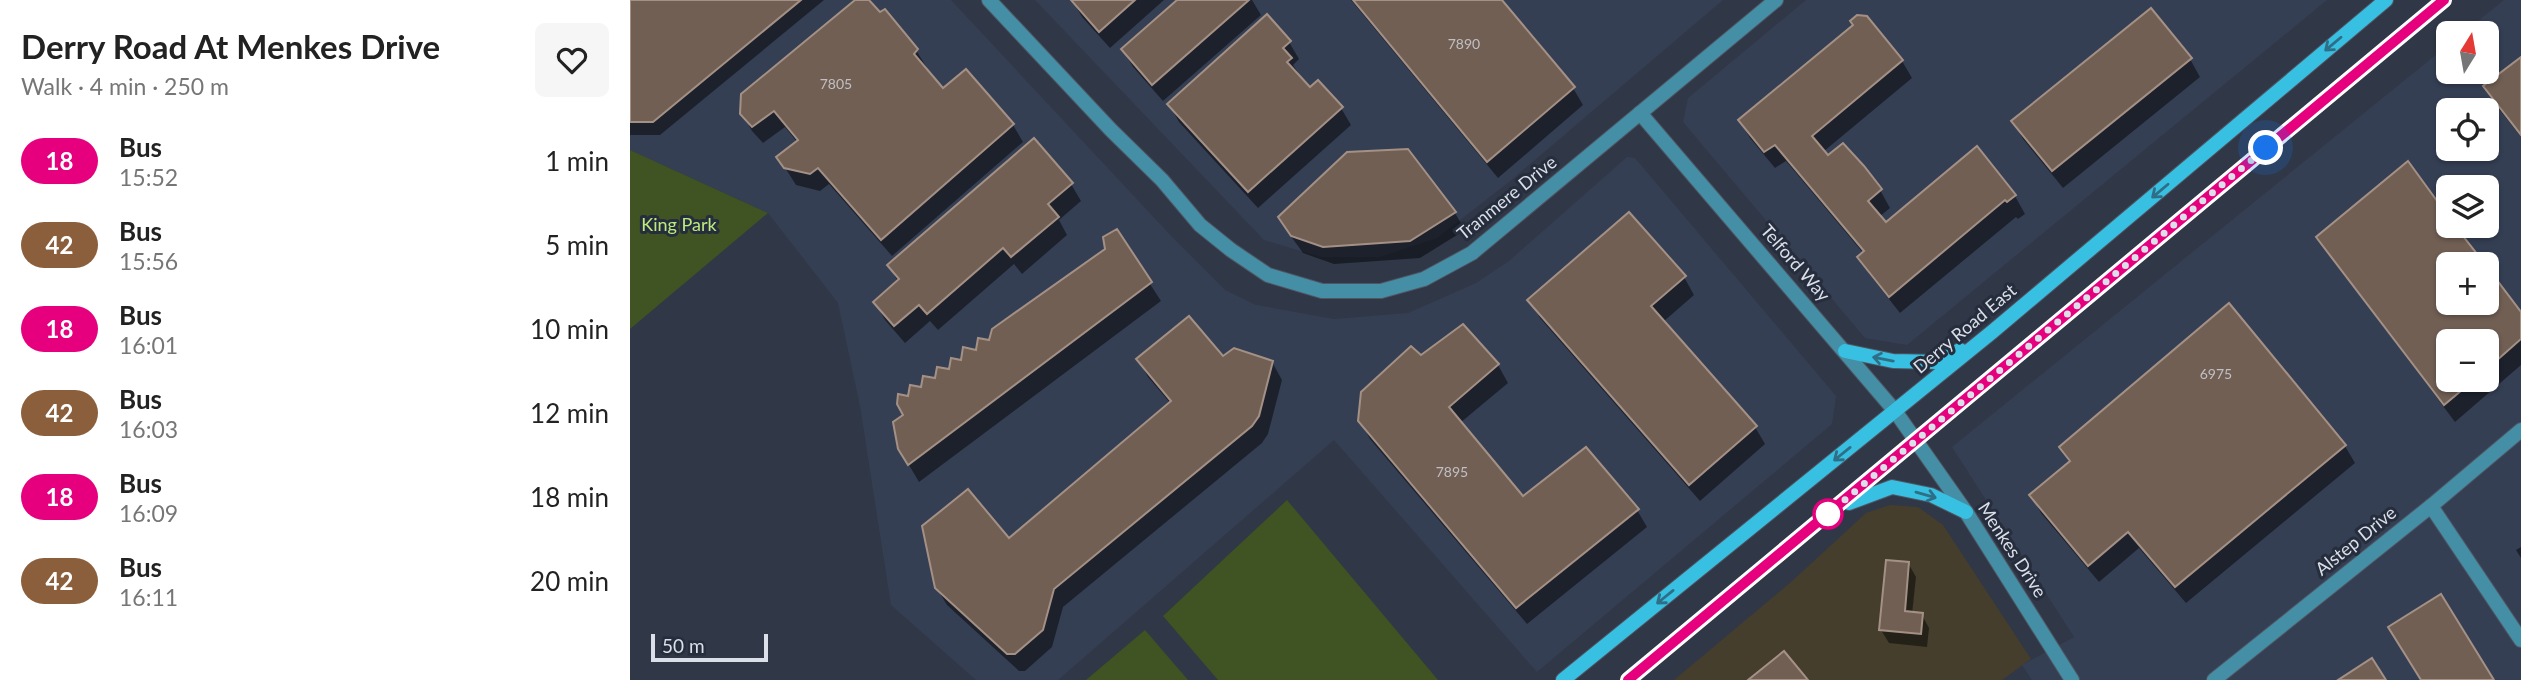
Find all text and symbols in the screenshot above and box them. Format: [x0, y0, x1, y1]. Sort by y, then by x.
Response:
north arrow [2436, 21, 2499, 84]
map controls [2436, 21, 2499, 392]
button: heart [535, 23, 609, 97]
text: Derry Road At Menkes Drive [21, 26, 440, 66]
house number: 7890 [1448, 35, 1480, 52]
one-way arrow [2325, 36, 2343, 52]
text: Walk · 4 min · 250 m [21, 72, 229, 100]
house number: 7805 [820, 75, 852, 92]
button: locate [2436, 98, 2499, 161]
your location [2248, 130, 2283, 165]
text: Bus [119, 131, 162, 163]
text: 1 min [545, 145, 609, 177]
text: 18 [46, 146, 73, 175]
street label: Tranmere Drive [1452, 150, 1561, 244]
text: 15:52 [119, 163, 178, 191]
button: layers [2436, 175, 2499, 238]
one-way arrow [2151, 183, 2169, 199]
park label: King Park [641, 213, 718, 235]
text: Bus [119, 215, 162, 247]
street label: Telford Way [1756, 219, 1836, 306]
text: 5 min [545, 229, 609, 261]
text: 42 [46, 230, 73, 259]
text: 15:56 [119, 247, 178, 275]
button: + [2436, 252, 2499, 315]
street label: Derry Road East [1908, 278, 2021, 378]
text: Bus [119, 299, 162, 331]
text: 10 min [530, 313, 609, 345]
text: 18 [46, 314, 73, 343]
button: − [2436, 329, 2499, 392]
text: 16:01 [119, 331, 178, 359]
one-way arrow [1872, 352, 1895, 365]
house number: 6975 [2200, 365, 2232, 382]
text: Bus [119, 383, 162, 415]
text: 12 min [530, 397, 609, 429]
text: 42 [46, 398, 73, 427]
text: 16:03 [119, 415, 178, 443]
one-way arrow [1834, 447, 1852, 462]
house number: 7895 [1436, 463, 1468, 480]
text: Bus [119, 467, 162, 499]
text: 18 min [530, 481, 609, 513]
text: 18 [46, 482, 73, 511]
one-way arrow [1914, 490, 1936, 503]
street label: Menkes Drive [1974, 498, 2052, 601]
text: 16:09 [119, 499, 178, 527]
unlabelled marker [1813, 499, 1843, 529]
street label: Alstep Drive [2310, 501, 2400, 580]
text: Bus [119, 551, 162, 583]
text: 20 min [530, 565, 609, 597]
text: 42 [46, 566, 73, 595]
text: 16:11 [119, 583, 178, 611]
one-way arrow [1657, 590, 1675, 605]
scale bar [651, 631, 768, 663]
text: 50 m [662, 634, 705, 657]

